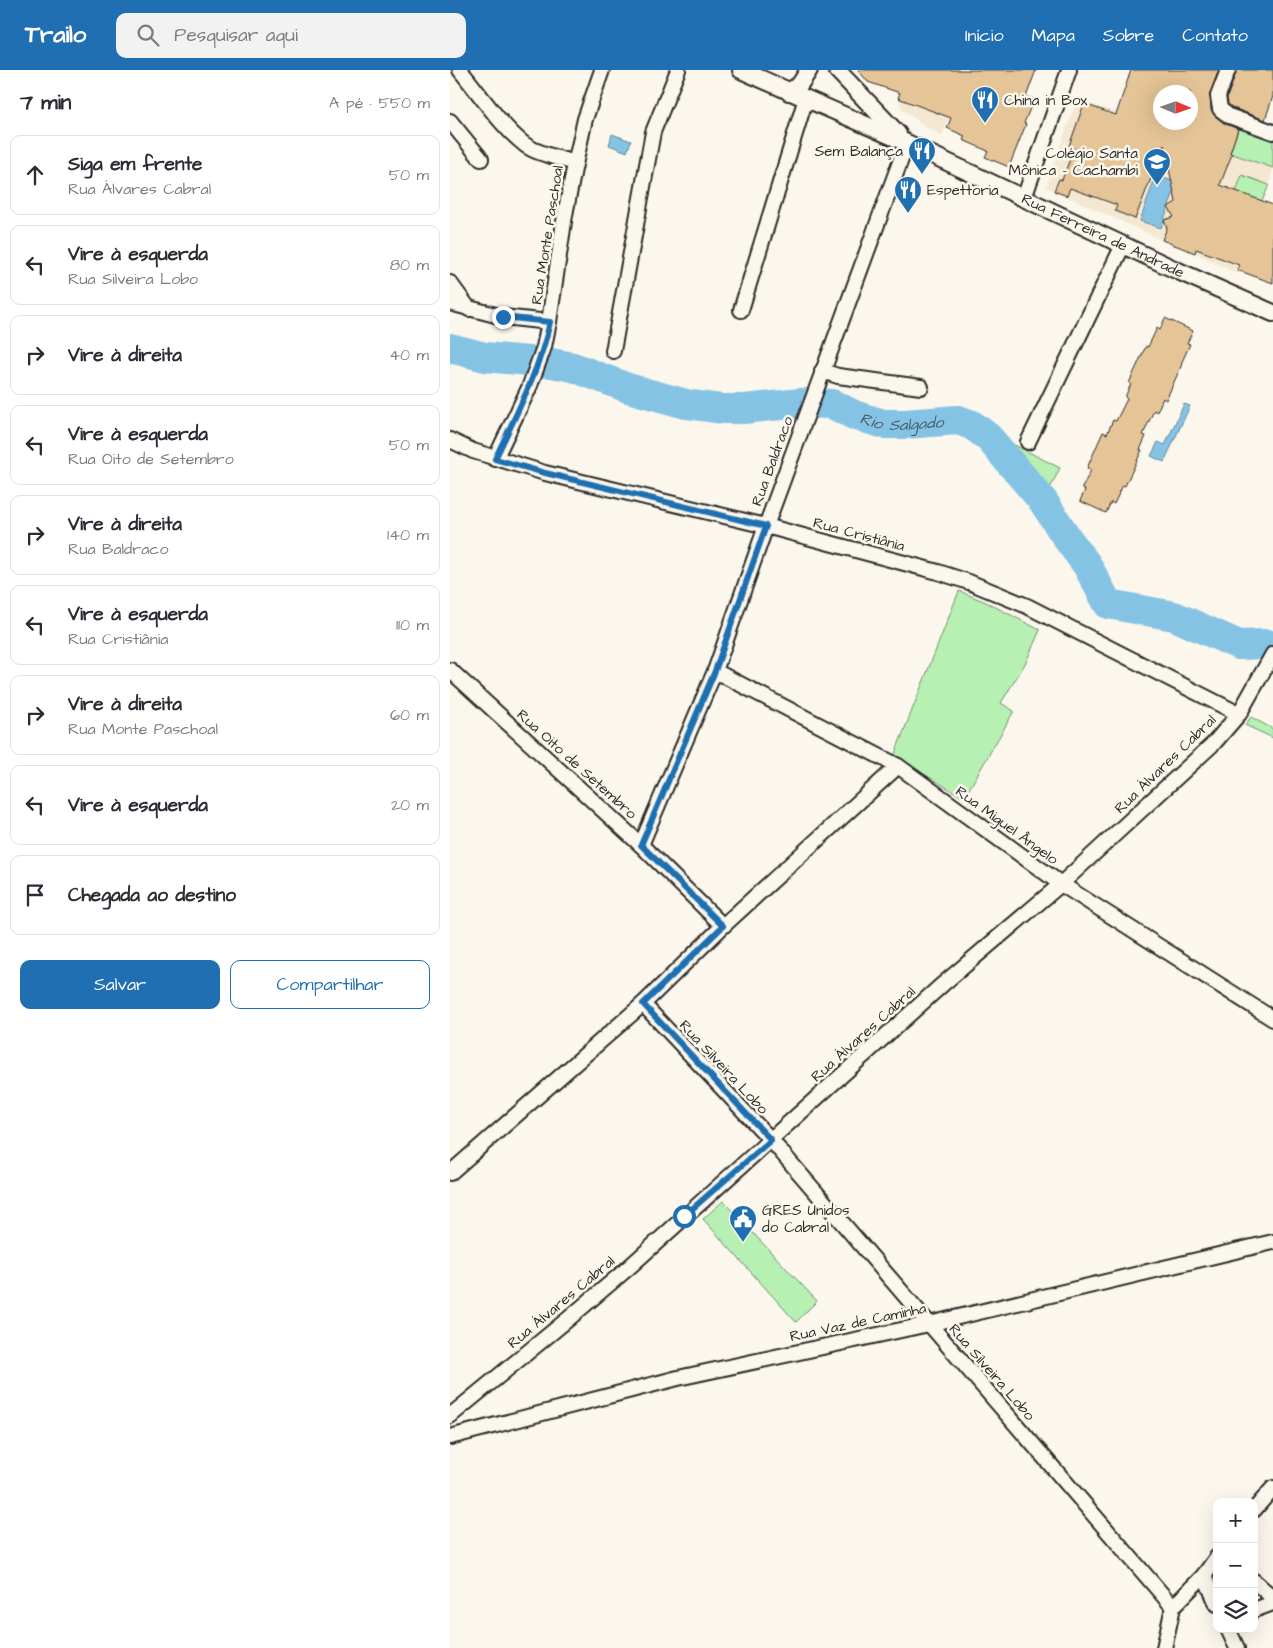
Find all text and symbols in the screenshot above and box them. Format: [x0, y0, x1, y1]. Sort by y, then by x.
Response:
search box [116, 13, 466, 58]
text: Trailo [25, 18, 86, 52]
icon: search [134, 21, 162, 49]
text: Pesquisar aqui [174, 22, 298, 49]
text: Início [965, 23, 1004, 48]
text: Mapa [1032, 23, 1075, 48]
text: Sobre [1103, 23, 1154, 48]
text: Contato [1182, 23, 1248, 48]
restaurant icon: China in Box [970, 85, 1000, 124]
north arrow [1153, 85, 1198, 130]
text: 7 min [20, 88, 71, 117]
place label: China in Box [1004, 90, 1088, 111]
text: A pé · 550 m [329, 92, 430, 114]
restaurant icon: Sem Balança [907, 136, 937, 175]
place label: Sem Balança [815, 141, 903, 162]
place label: Colégio Santa Mônica - Cachambi [1008, 143, 1139, 181]
school or university icon: Colégio Santa Mônica - Cachambi [1142, 147, 1172, 186]
text: Siga em frente [68, 151, 202, 178]
icon: ahead [21, 161, 49, 189]
text: 50 m [389, 164, 429, 186]
street label: Rua Monte Paschoal [526, 164, 569, 306]
restaurant icon: Espettoria [893, 175, 923, 214]
text: Rua Álvares Cabral [68, 178, 211, 200]
place label: Espettoria [927, 180, 999, 201]
street label: Rua Ferreira de Andrade [1018, 188, 1187, 283]
text: Vire à esquerda [68, 241, 208, 268]
icon: left [21, 251, 49, 279]
text: 80 m [390, 254, 429, 276]
text: Rua Silveira Lobo [68, 268, 198, 290]
route end [492, 306, 515, 329]
icon: right [21, 341, 49, 369]
text: Vire à direita [68, 342, 182, 369]
text: 40 m [389, 344, 429, 366]
water label: Rio Salgado [857, 407, 945, 437]
street label: Rua Baldraco [747, 413, 799, 509]
text: Vire à esquerda [68, 421, 208, 448]
icon: left [21, 431, 49, 459]
text: 50 m [389, 434, 429, 456]
text: Rua Oito de Setembro [68, 448, 234, 470]
text: Vire à direita [68, 511, 182, 538]
street label: Rua Cristiânia [811, 512, 907, 557]
icon: right [21, 521, 49, 549]
text: 140 m [387, 524, 429, 546]
text: Rua Baldraco [68, 538, 168, 560]
text: Vire à esquerda [68, 601, 208, 628]
icon: left [21, 611, 49, 639]
text: 110 m [396, 614, 429, 636]
text: Rua Cristiânia [68, 628, 168, 650]
text: Vire à direita [68, 691, 182, 718]
icon: right [21, 701, 49, 729]
text: 60 m [390, 704, 429, 726]
street label: Rua Oito de Setembro [512, 705, 642, 825]
street label: Rua Álvares Cabral [1110, 710, 1221, 819]
text: Rua Monte Paschoal [68, 718, 218, 740]
street label: Rua Miguel Ângelo [951, 781, 1063, 871]
icon: left [21, 791, 49, 819]
text: Vire à esquerda [68, 792, 208, 819]
text: 20 m [391, 794, 429, 816]
icon: arrive [21, 881, 49, 909]
text: Chegada ao destino [68, 882, 236, 909]
button: Salvar [20, 960, 220, 1009]
button: Compartilhar [230, 960, 430, 1009]
street label: Rua Álvares Cabral [806, 982, 920, 1087]
street label: Rua Silveira Lobo [674, 1016, 773, 1120]
place label: GRES Unidos do Cabral [762, 1200, 850, 1238]
public building icon: GRES Unidos do Cabral [728, 1204, 758, 1243]
route start [673, 1205, 696, 1228]
street label: Rua Álvares Cabral [503, 1251, 619, 1354]
street label: Rua Vaz de Caminha [788, 1298, 929, 1347]
street label: Rua Silveira Lobo [944, 1319, 1040, 1426]
map controls [1213, 1498, 1258, 1633]
button: + [1213, 1498, 1258, 1543]
button: − [1213, 1543, 1258, 1588]
button: layers [1213, 1588, 1258, 1633]

